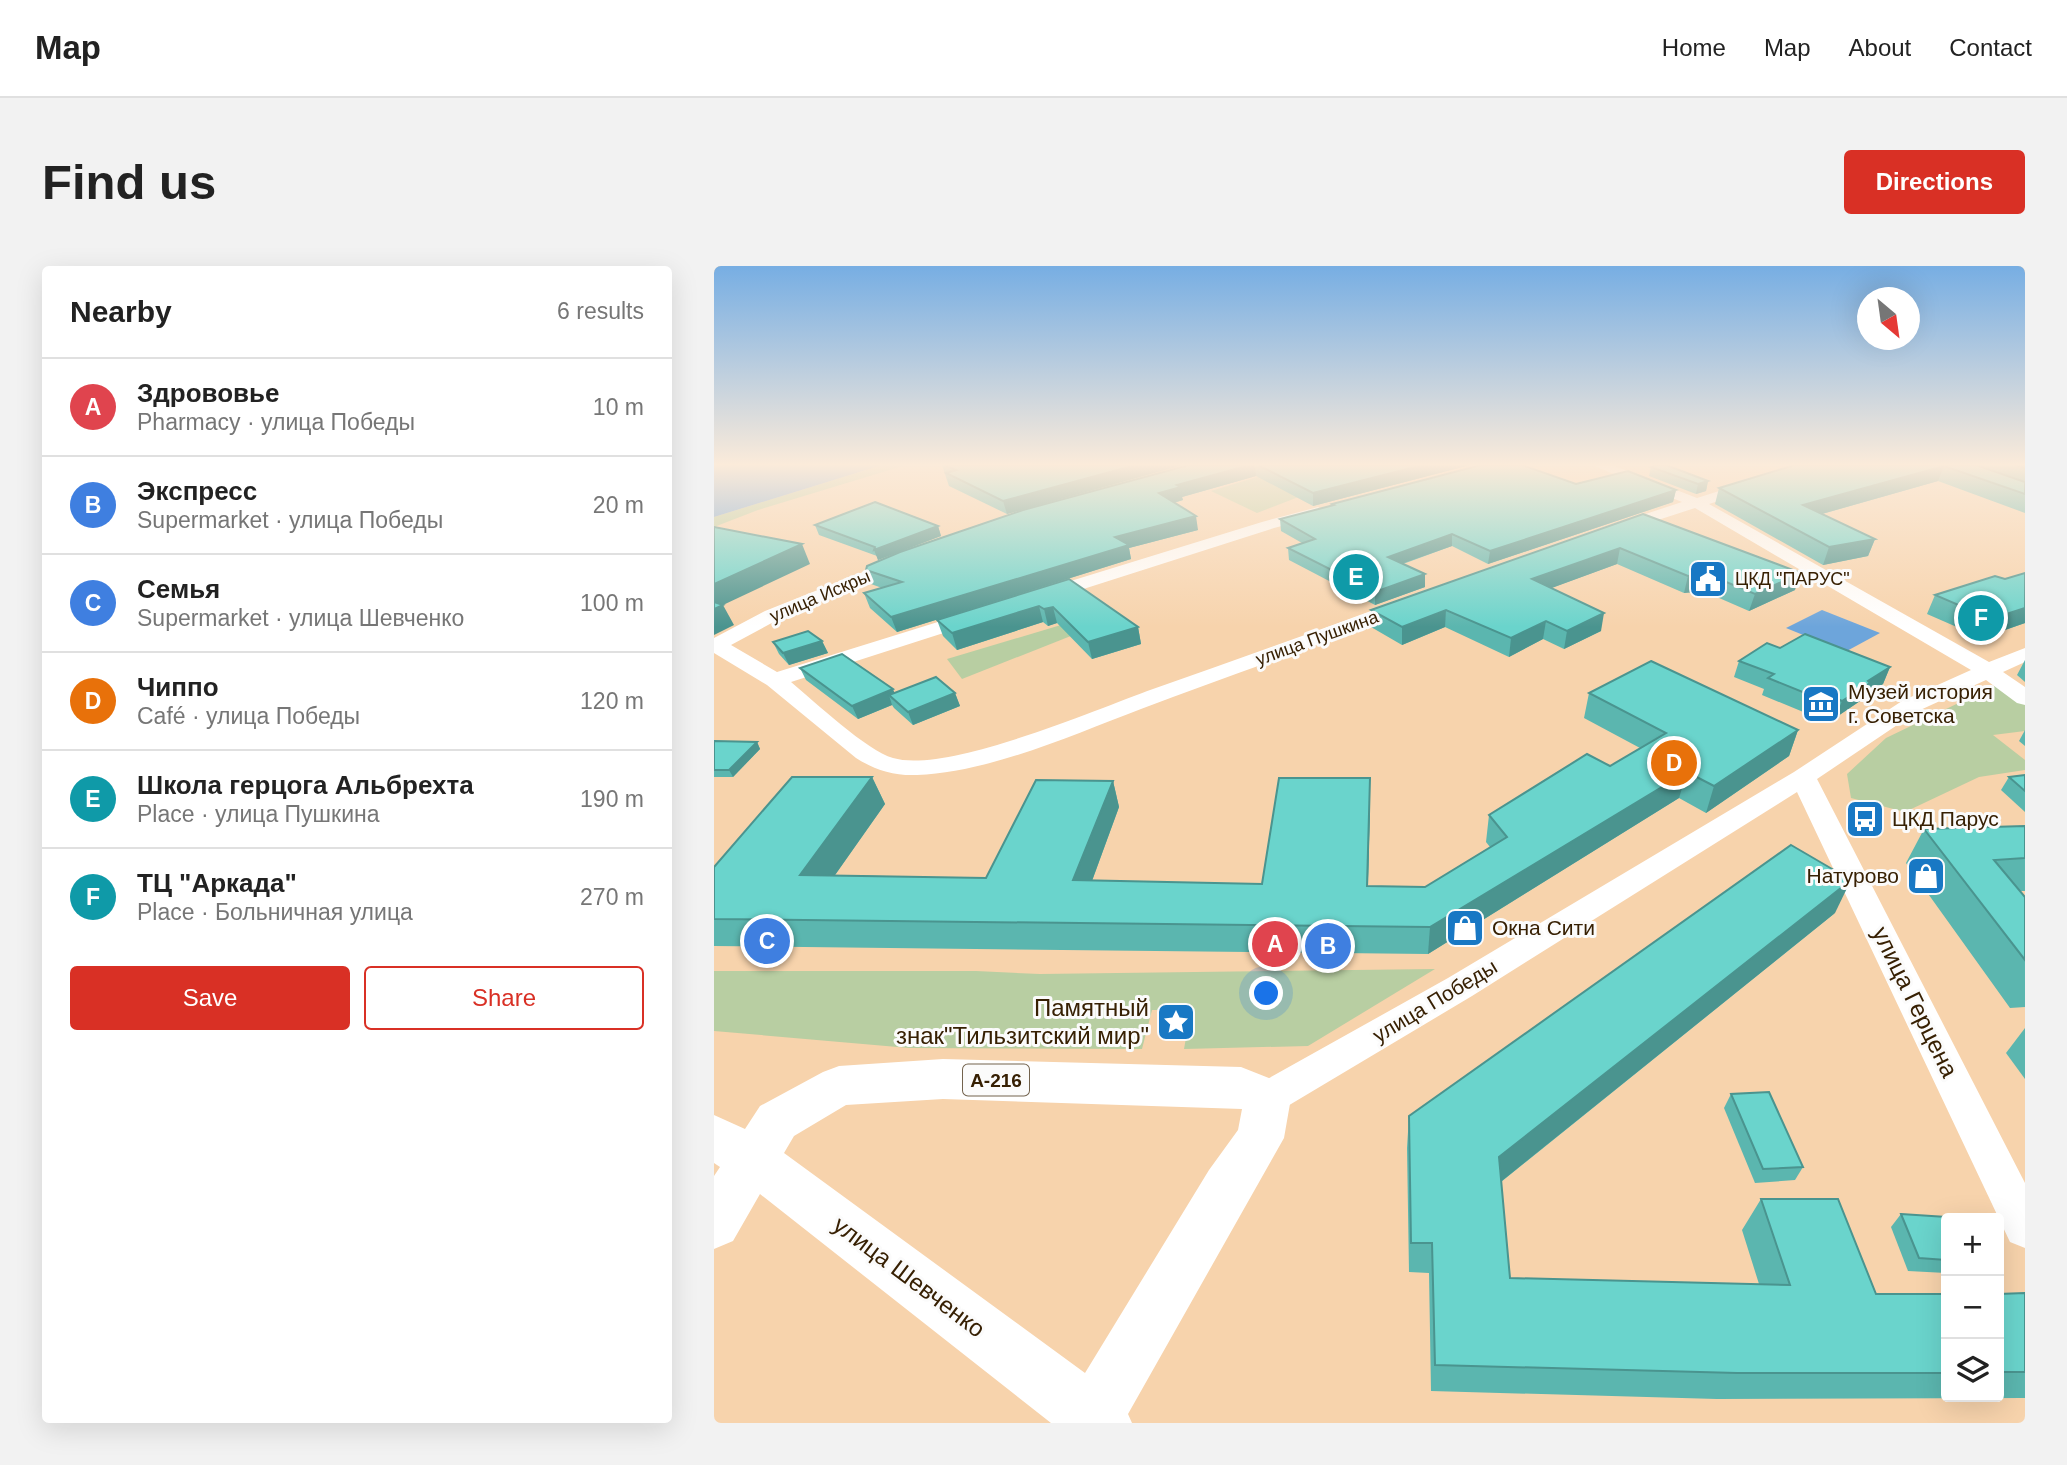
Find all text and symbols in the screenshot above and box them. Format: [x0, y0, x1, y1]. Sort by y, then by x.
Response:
text: Map [35, 29, 101, 66]
text: Home [1662, 34, 1726, 61]
text: Map [1764, 34, 1811, 61]
text: About [1849, 34, 1911, 61]
text: Contact [1949, 34, 2032, 61]
button: Directions [1844, 150, 2025, 214]
text: Find us [42, 155, 216, 209]
north arrow [1857, 287, 1920, 350]
text: Nearby [70, 295, 172, 328]
text: 6 results [557, 298, 644, 324]
text: Здрововье [137, 378, 280, 408]
text: A [85, 394, 101, 420]
text: 10 m [593, 394, 644, 420]
text: Pharmacy · улица Победы [137, 409, 415, 435]
text: Экспресс [137, 476, 257, 506]
text: B [85, 492, 101, 518]
text: 20 m [593, 492, 644, 518]
text: Supermarket · улица Победы [137, 507, 443, 533]
pin: E [1333, 551, 1379, 603]
public building icon: ЦКД "ПАРУС" [1687, 558, 1729, 600]
street label: улица Искры [767, 566, 873, 626]
place label: ЦКД "ПАРУС" [1735, 569, 1850, 589]
text: Семья [137, 574, 220, 604]
text: C [85, 590, 101, 616]
text: 100 m [580, 590, 644, 616]
pin: F [1958, 592, 2004, 644]
text: Supermarket · улица Шевченко [137, 605, 464, 631]
street label: улица Пушкина [1253, 606, 1382, 669]
text: Чиппо [137, 672, 219, 702]
place label: Музей история г. Советска [1848, 680, 1993, 727]
museum icon: Музей история г. Советска [1800, 683, 1842, 725]
text: D [85, 688, 101, 714]
text: 120 m [580, 688, 644, 714]
text: Café · улица Победы [137, 703, 360, 729]
pin: D [1651, 737, 1697, 789]
text: Школа герцога Альбрехта [137, 770, 474, 800]
text: E [85, 786, 101, 812]
text: 190 m [580, 786, 644, 812]
bus stop icon: ЦКД Парус [1844, 798, 1886, 840]
text: Place · улица Пушкина [137, 801, 379, 827]
place label: ЦКД Парус [1892, 807, 1999, 830]
shop icon: Натурово [1905, 855, 1947, 897]
place label: Натурово [1807, 864, 1899, 887]
text: ТЦ "Аркада" [137, 868, 297, 898]
text: F [86, 884, 100, 910]
text: 270 m [580, 884, 644, 910]
text: Place · Больничная улица [137, 899, 413, 925]
shop icon: Окна Сити [1444, 907, 1486, 949]
pin: C [744, 915, 790, 967]
place label: Окна Сити [1492, 916, 1595, 939]
pin: A [1252, 918, 1298, 970]
pin: B [1305, 920, 1351, 972]
street label: улица Герцена [1867, 922, 1964, 1082]
street label: улица Победы [1369, 954, 1501, 1047]
button: Save [70, 966, 350, 1030]
button: Share [364, 966, 644, 1030]
your location [1249, 976, 1283, 1010]
place label: Памятный знак"Тильзитский мир" [896, 994, 1149, 1049]
place icon: Памятный знак"Тильзитский мир" [1155, 1001, 1197, 1043]
road number: А-216 [963, 1065, 1029, 1096]
street label: улица Шевченко [828, 1211, 990, 1342]
map controls [1941, 1213, 2004, 1402]
button: + [1941, 1213, 2004, 1276]
button: − [1941, 1276, 2004, 1339]
button: layers [1941, 1339, 2004, 1402]

